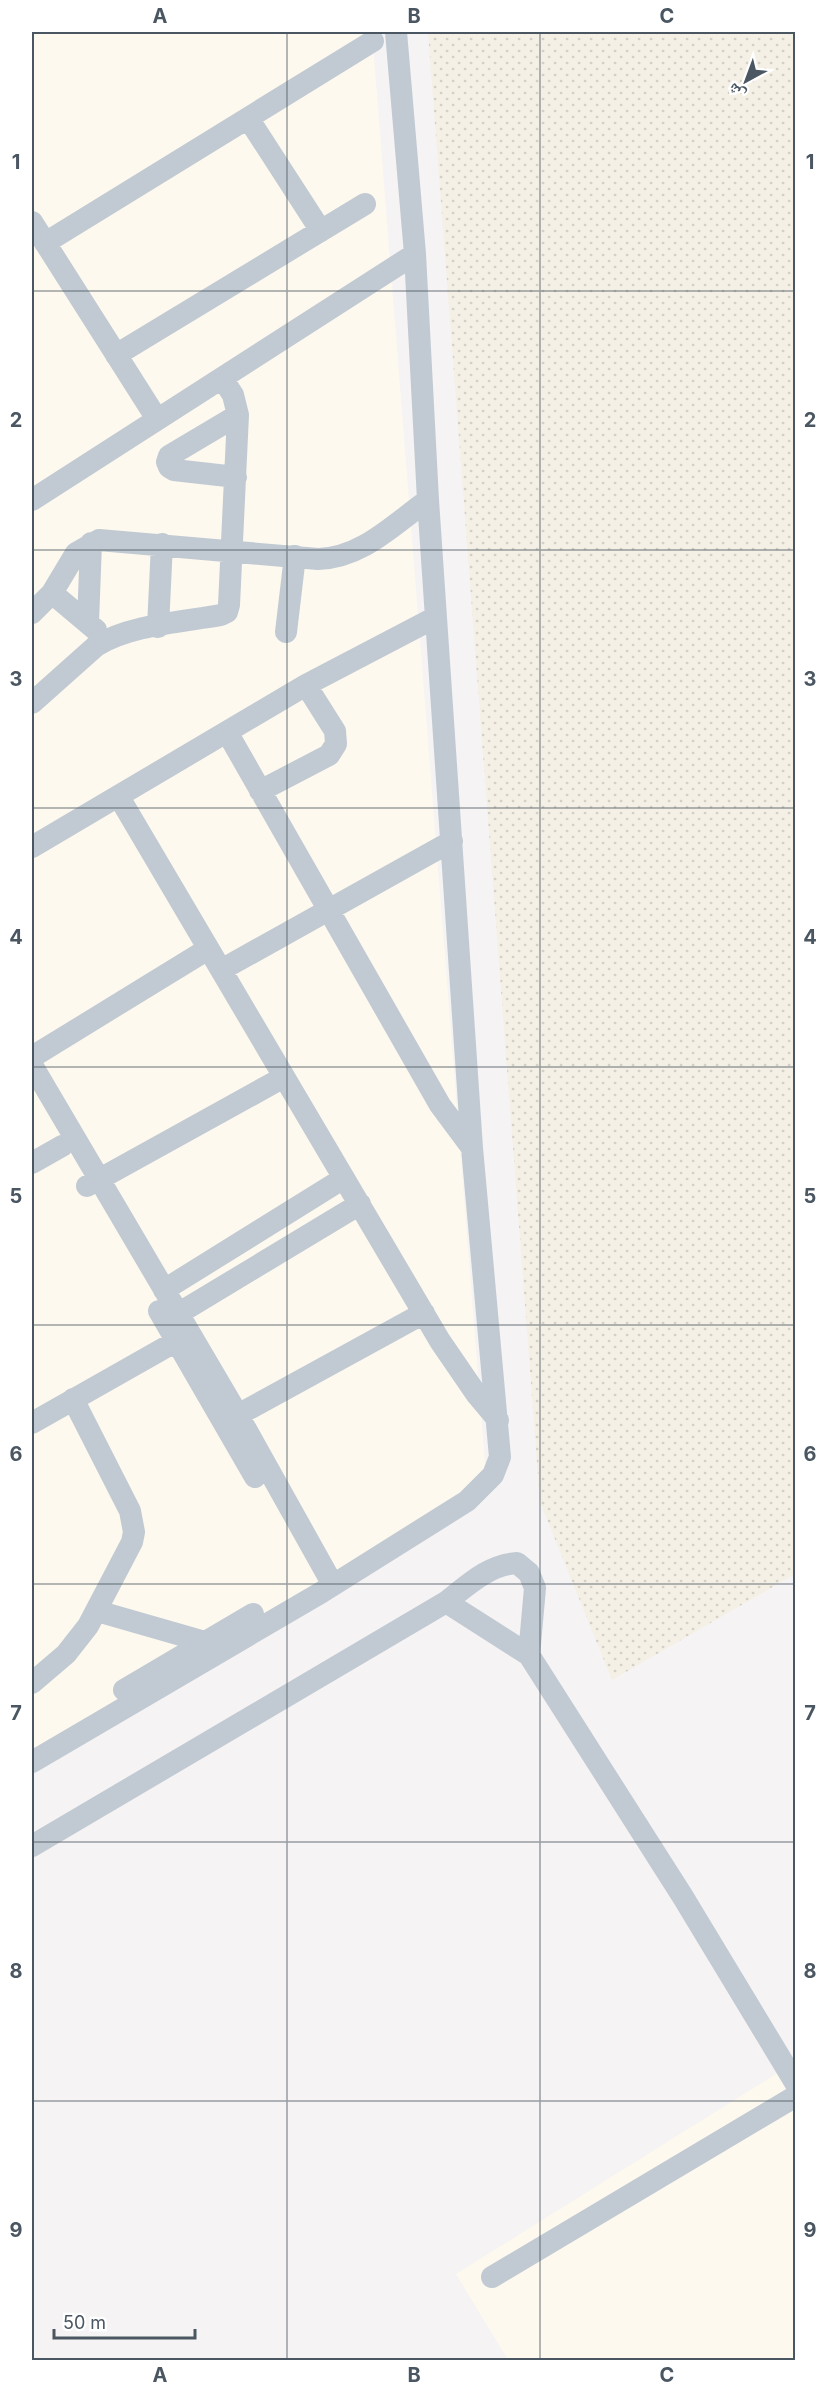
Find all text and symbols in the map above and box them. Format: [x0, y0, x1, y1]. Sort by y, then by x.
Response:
text: A [153, 4, 168, 28]
text: B [407, 4, 421, 28]
text: C [660, 4, 674, 28]
north arrow [716, 51, 776, 111]
text: ش [723, 79, 749, 105]
text: 1 [12, 150, 20, 174]
text: 1 [806, 150, 814, 174]
text: 2 [10, 408, 22, 432]
text: 2 [804, 408, 816, 432]
text: 3 [10, 667, 22, 691]
text: 3 [804, 667, 816, 691]
text: 4 [9, 925, 23, 949]
text: 4 [803, 925, 817, 949]
text: 5 [10, 1184, 22, 1208]
text: 5 [804, 1184, 816, 1208]
text: 6 [10, 1442, 23, 1466]
text: 6 [804, 1442, 817, 1466]
text: 7 [10, 1701, 22, 1725]
text: 7 [804, 1701, 816, 1725]
text: 8 [9, 1959, 23, 1983]
text: 8 [803, 1959, 817, 1983]
text: 9 [10, 2218, 23, 2242]
text: 9 [804, 2218, 817, 2242]
scale bar [54, 2302, 195, 2340]
text: 50 m [63, 2312, 106, 2333]
text: A [153, 2363, 168, 2387]
text: B [407, 2363, 421, 2387]
text: C [660, 2363, 674, 2387]

